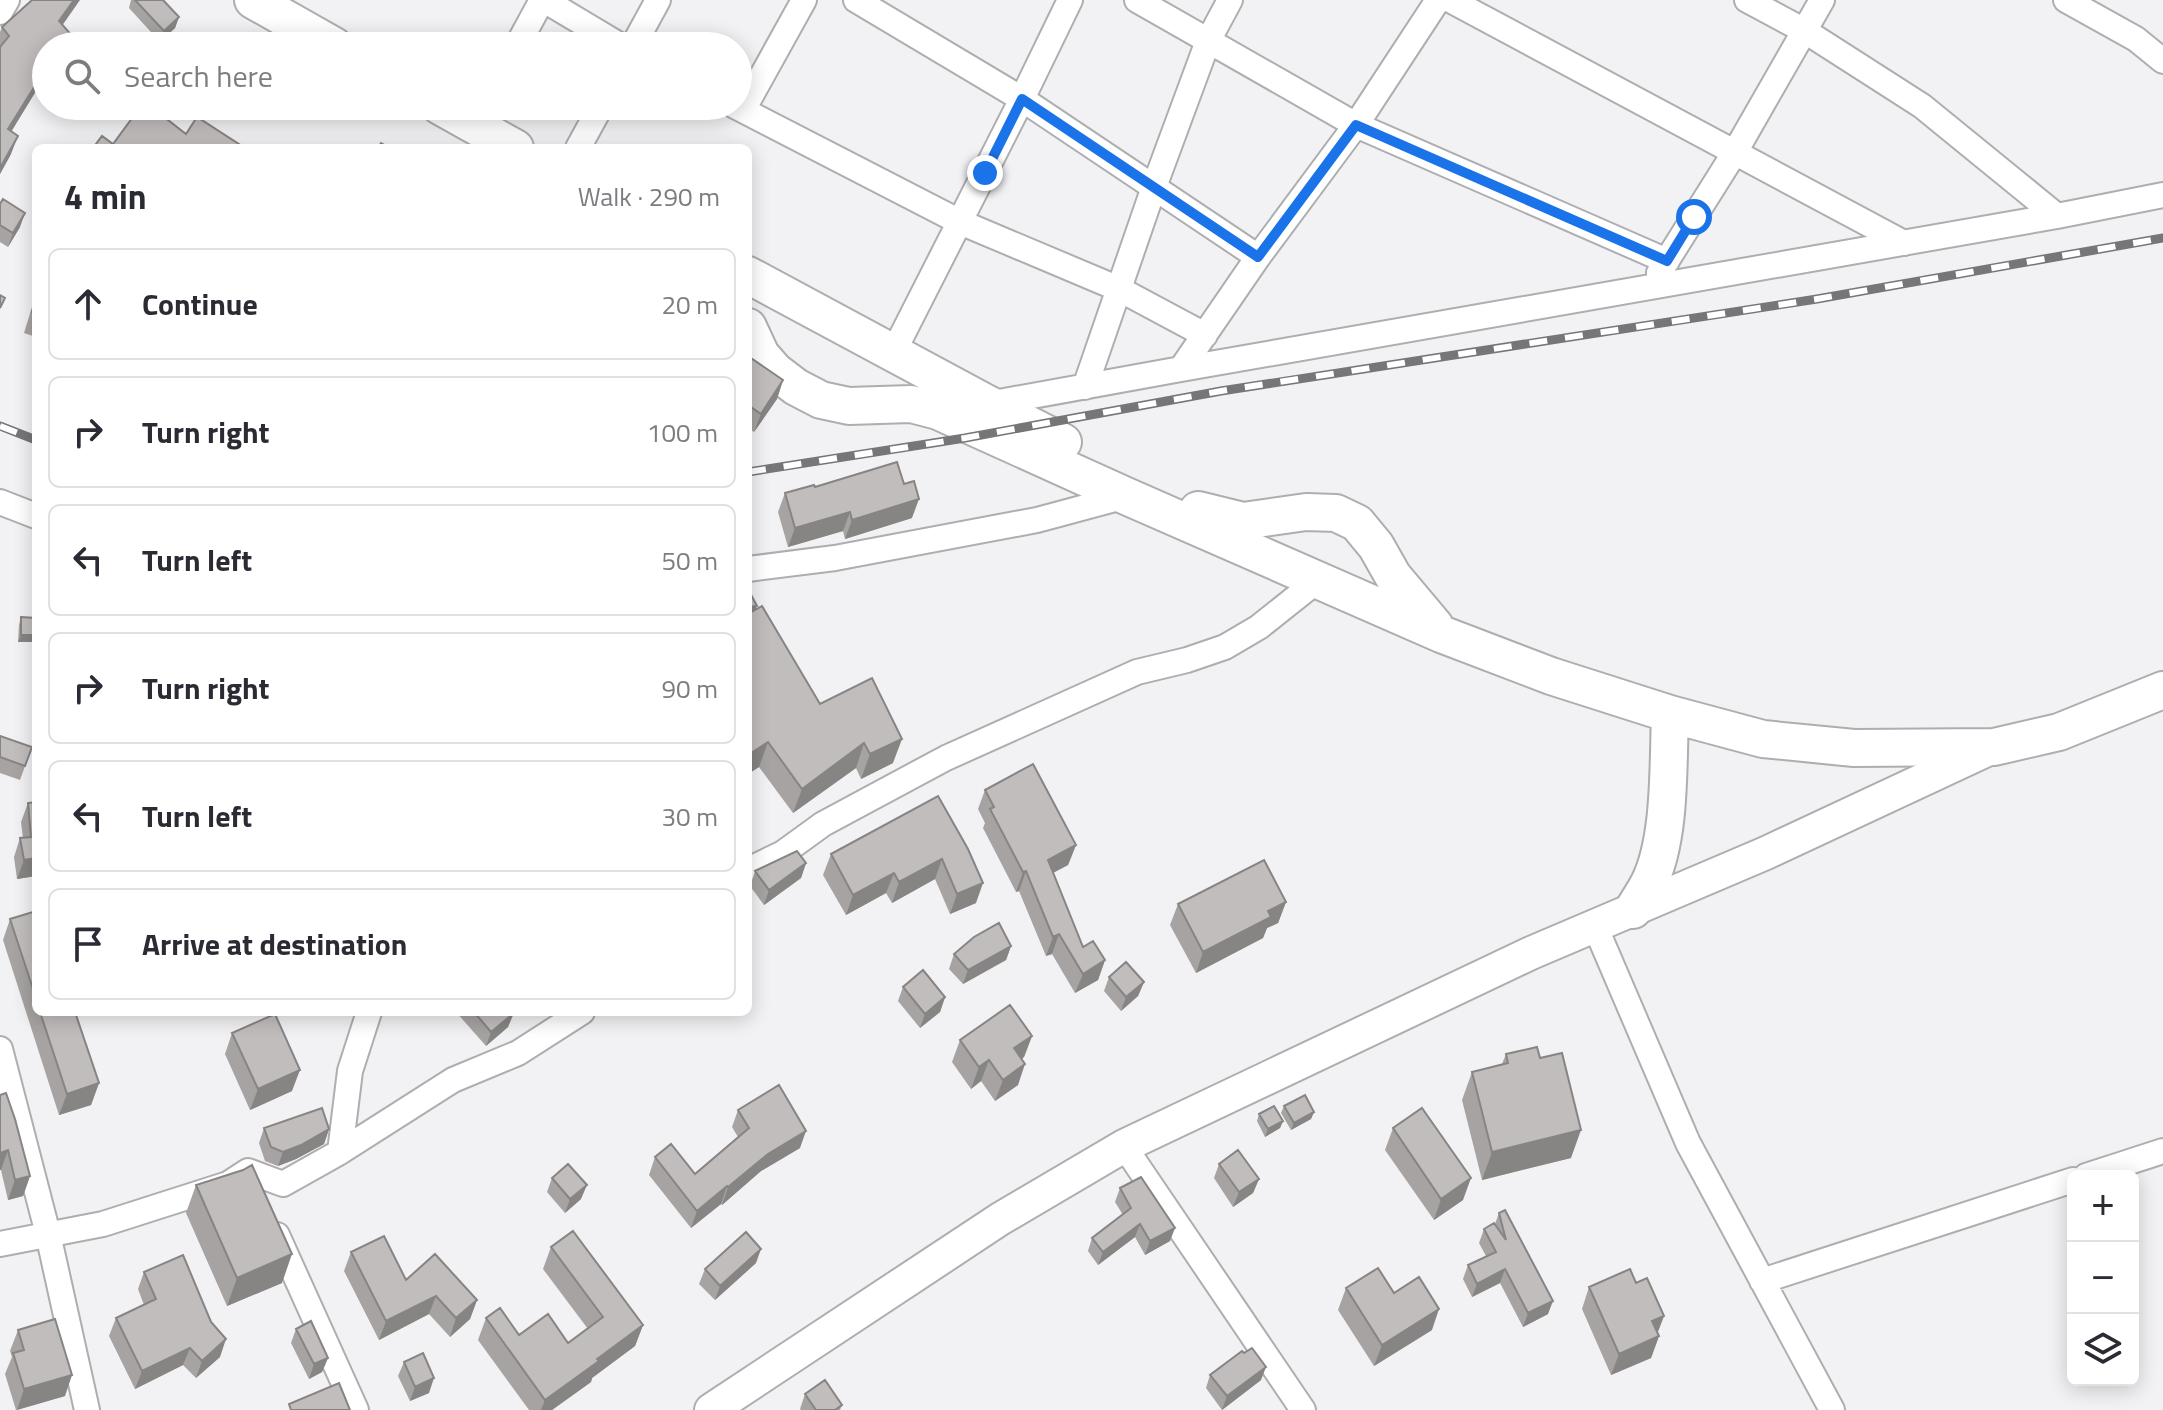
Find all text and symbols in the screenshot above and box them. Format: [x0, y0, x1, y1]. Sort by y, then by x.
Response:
search box [32, 32, 752, 120]
text: Search here [124, 53, 273, 99]
icon: search [60, 54, 104, 98]
route end [967, 155, 1003, 191]
text: 4 min [64, 170, 147, 222]
text: Walk · 290 m [578, 177, 720, 216]
route start [1676, 199, 1712, 235]
text: Continue [142, 281, 258, 327]
icon: ahead [66, 282, 110, 326]
text: 20 m [661, 285, 718, 324]
text: Turn right [142, 409, 270, 455]
icon: right [66, 410, 110, 454]
text: 100 m [647, 413, 718, 452]
text: Turn left [142, 537, 252, 583]
icon: left [66, 538, 110, 582]
text: 50 m [661, 541, 718, 580]
text: Turn right [142, 665, 270, 711]
icon: right [66, 666, 110, 710]
text: 90 m [661, 669, 718, 708]
text: Turn left [142, 793, 252, 839]
icon: left [66, 794, 110, 838]
text: 30 m [661, 797, 718, 836]
text: Arrive at destination [142, 921, 407, 967]
icon: arrive [66, 922, 110, 966]
map controls [2067, 1170, 2139, 1386]
button: + [2067, 1170, 2139, 1242]
button: − [2067, 1242, 2139, 1314]
button: layers [2067, 1314, 2139, 1386]

